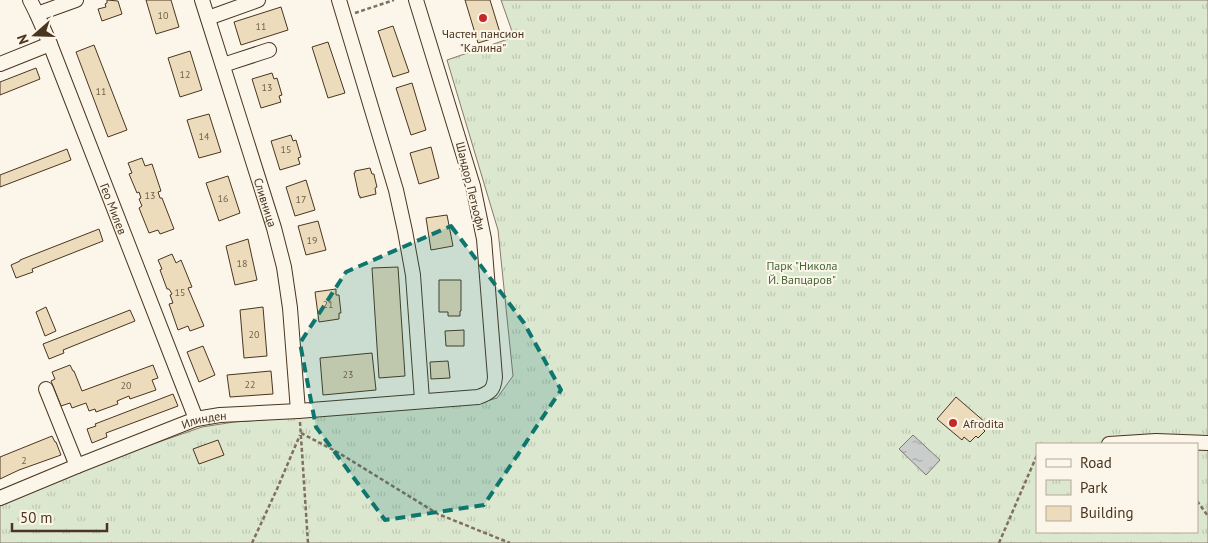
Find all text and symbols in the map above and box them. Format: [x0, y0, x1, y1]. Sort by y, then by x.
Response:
house number: 10 [158, 9, 169, 22]
north arrow [10, 10, 60, 60]
marker: Частен пансион "Калина" [477, 12, 489, 24]
house number: 11 [256, 20, 266, 33]
place label: Частен пансион "Калина" [442, 26, 524, 55]
text: N [13, 32, 33, 47]
house number: 12 [180, 68, 190, 81]
house number: 13 [262, 81, 272, 94]
house number: 11 [96, 85, 106, 98]
house number: 14 [199, 130, 210, 143]
street label: Шандор Петьофи [453, 140, 489, 232]
house number: 15 [281, 143, 291, 156]
street label: Сливница [251, 176, 281, 229]
street label: Гео Милев [97, 181, 131, 236]
house number: 13 [145, 189, 155, 202]
house number: 16 [218, 192, 228, 205]
house number: 17 [296, 193, 306, 206]
house number: 19 [307, 234, 317, 247]
house number: 18 [237, 257, 247, 270]
park label: Парк "Никола Й. Вапцаров" [766, 258, 838, 287]
house number: 15 [175, 286, 185, 299]
house number: 21 [323, 298, 333, 311]
house number: 20 [249, 328, 260, 341]
house number: 23 [343, 368, 353, 381]
house number: 22 [245, 378, 255, 391]
house number: 20 [121, 379, 132, 392]
street label: Илинден [179, 407, 227, 432]
place label: Afrodita [963, 416, 1004, 431]
marker: Afrodita [947, 417, 959, 429]
legend [1036, 443, 1198, 533]
text: Road [1080, 453, 1112, 472]
house number: 2 [21, 454, 27, 467]
text: Park [1080, 478, 1108, 497]
scale bar [12, 500, 108, 532]
text: Building [1080, 503, 1134, 522]
text: 50 m [20, 508, 53, 527]

